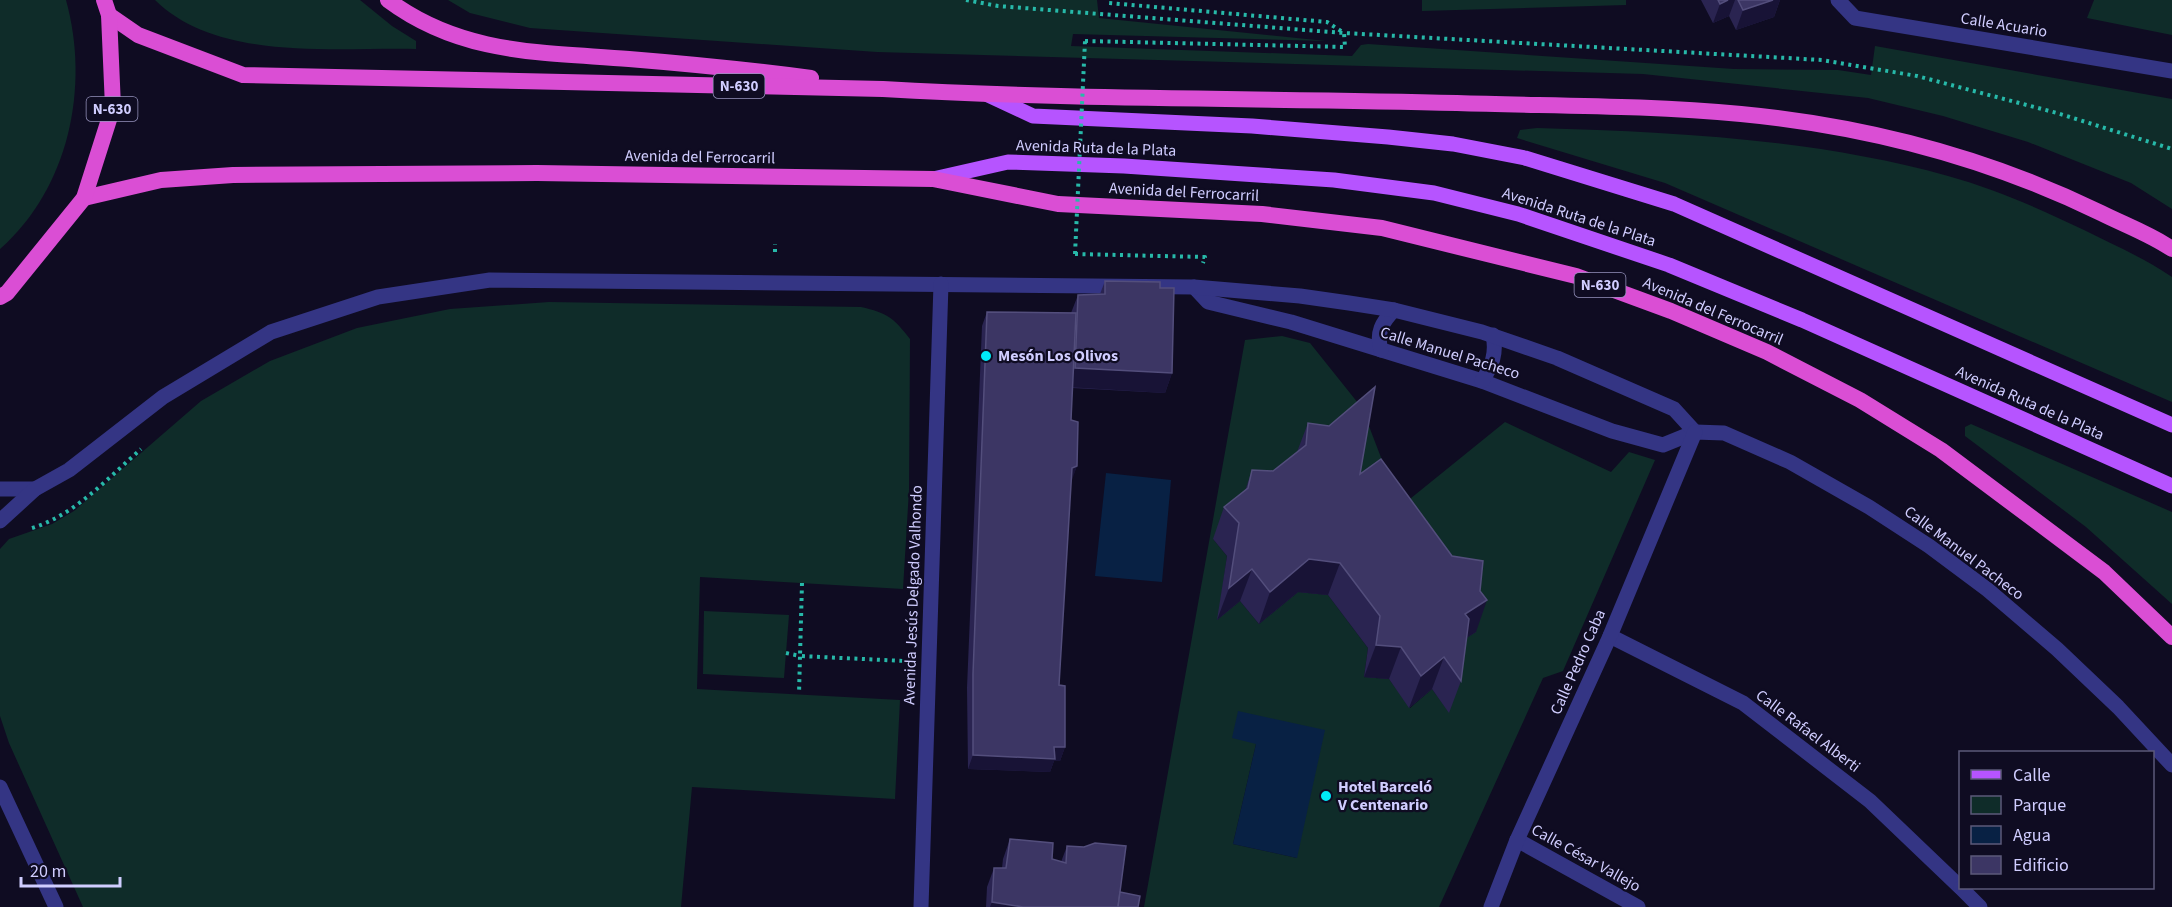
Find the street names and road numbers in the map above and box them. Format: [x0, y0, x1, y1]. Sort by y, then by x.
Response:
street label: Calle Acuario [1959, 7, 2049, 43]
road number: N-630 [714, 74, 764, 98]
road number: N-630 [86, 97, 138, 121]
street label: Avenida Ruta de la Plata [1015, 134, 1177, 162]
street label: Avenida del Ferrocarril [625, 145, 775, 169]
street label: Avenida del Ferrocarril [1108, 177, 1260, 207]
street label: Avenida Ruta de la Plata [1499, 182, 1659, 252]
street label: Avenida del Ferrocarril [1639, 271, 1787, 351]
road number: N-630 [1574, 273, 1626, 297]
street label: Calle Manuel Pacheco [1378, 321, 1522, 385]
street label: Avenida Ruta de la Plata [1952, 360, 2108, 446]
street label: Avenida Jesús Delgado Valhondo [898, 485, 928, 705]
street label: Calle Manuel Pacheco [1900, 501, 2028, 605]
street label: Calle Pedro Caba [1545, 606, 1611, 718]
street label: Calle Rafael Alberti [1751, 684, 1865, 778]
street label: Calle César Vallejo [1527, 819, 1645, 897]

